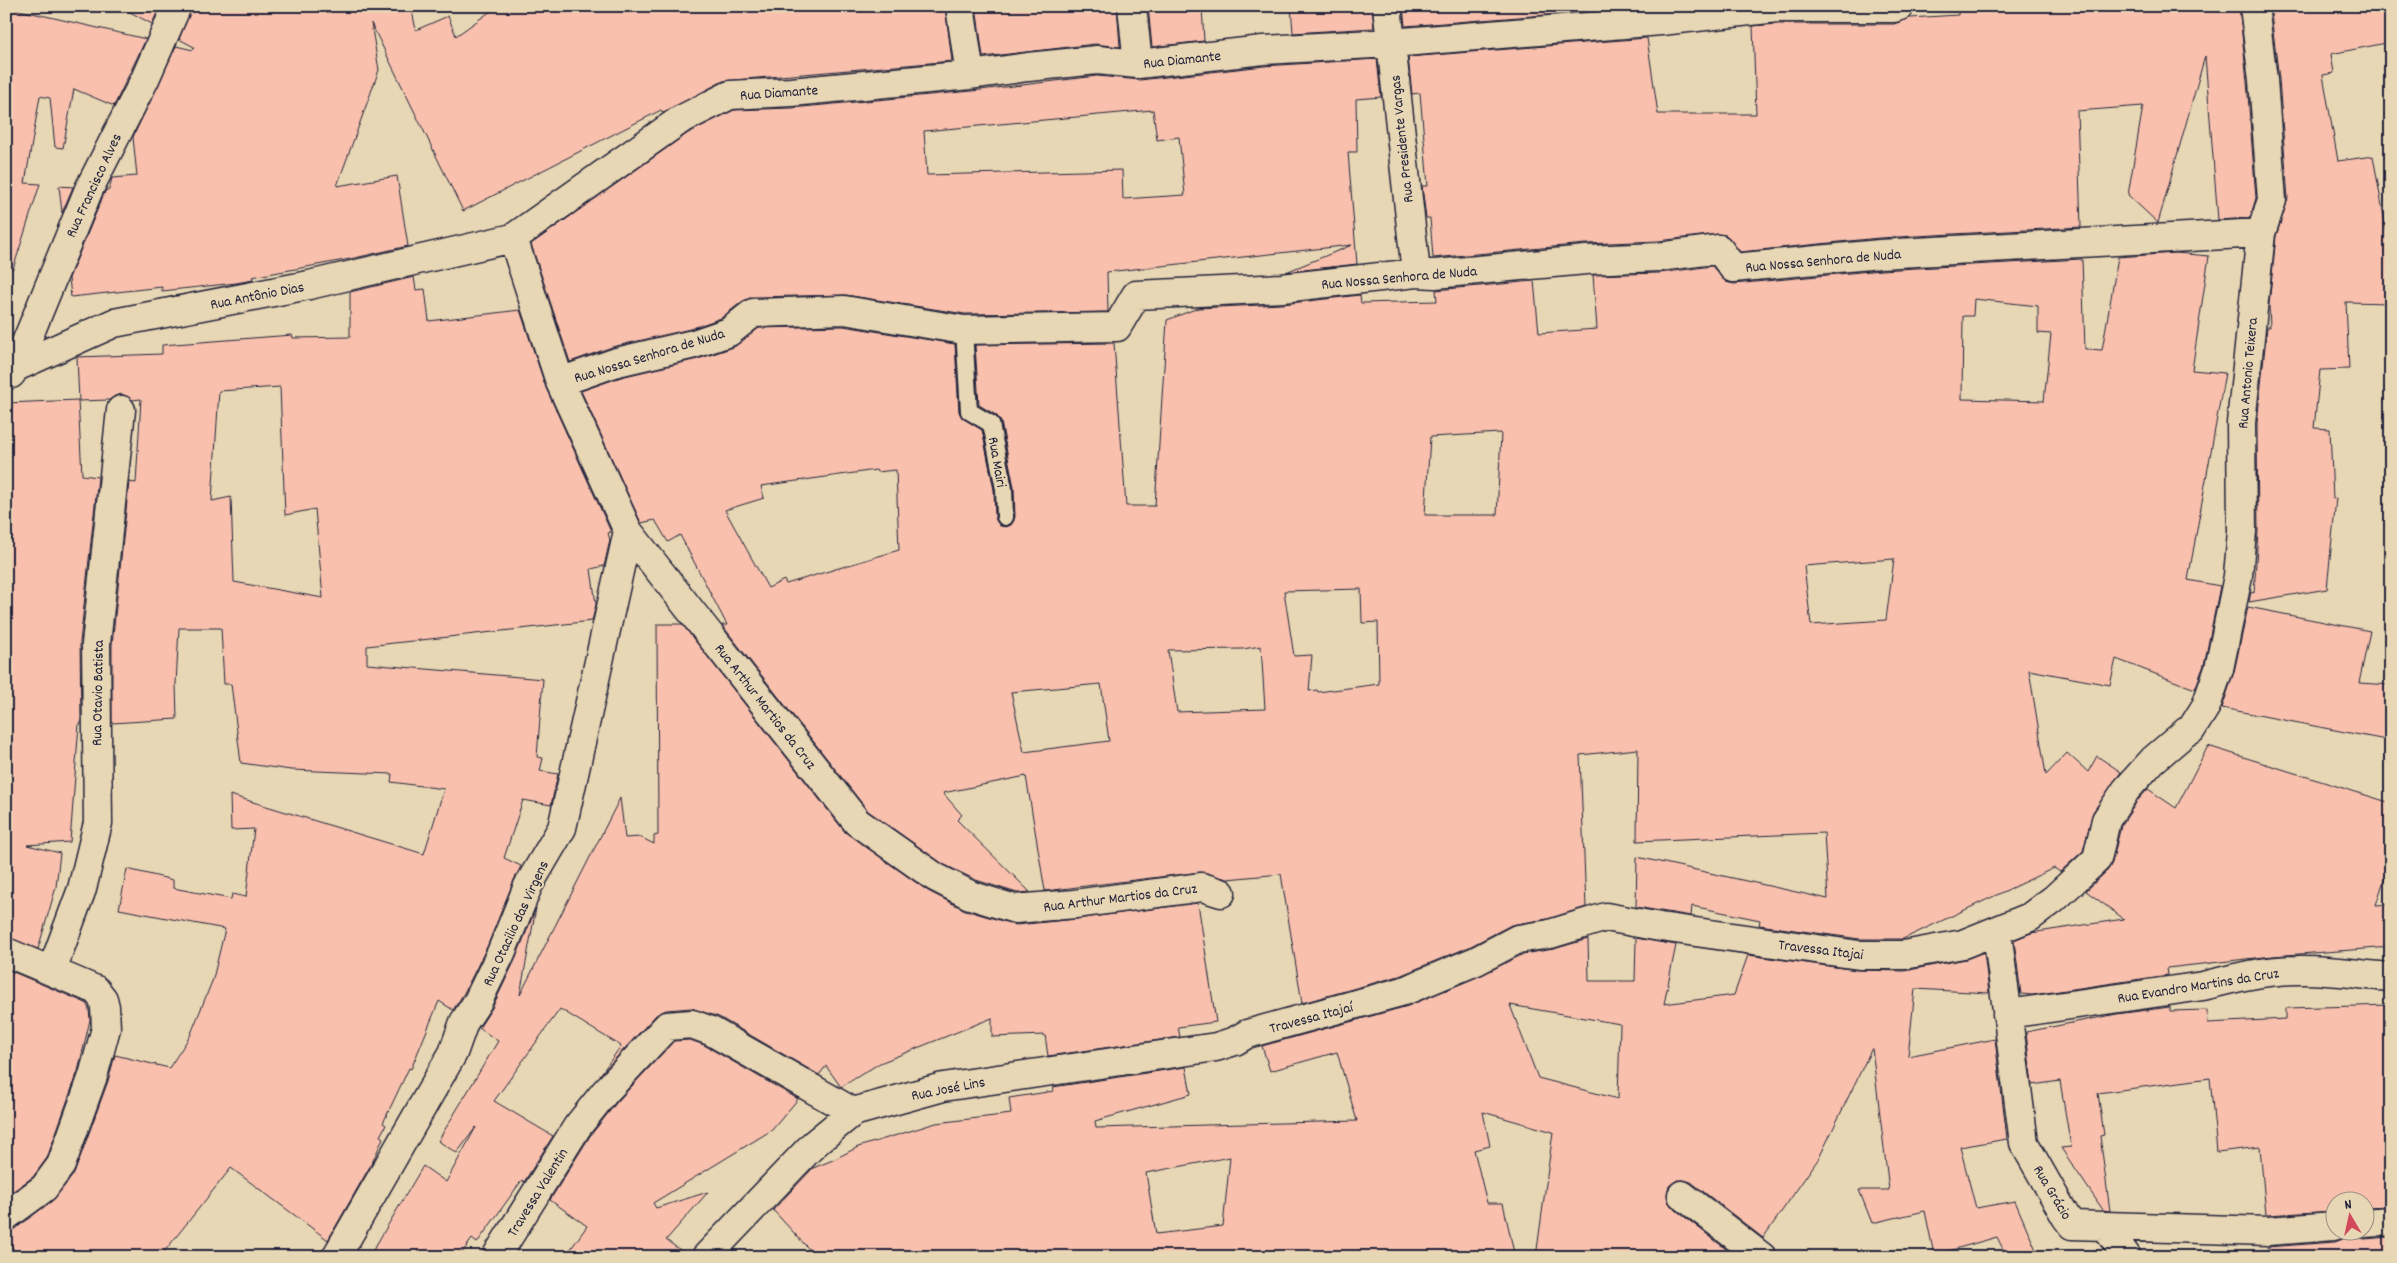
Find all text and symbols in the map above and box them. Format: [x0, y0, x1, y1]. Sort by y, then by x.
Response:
street label: Rua Diamante [1142, 46, 1223, 76]
street label: Rua Presidente Vargas [1385, 74, 1421, 204]
street label: Rua Diamante [739, 80, 819, 108]
street label: Rua Francisco Alves [61, 130, 129, 242]
street label: Rua Nossa Senhora de Nuda [1744, 244, 1903, 280]
street label: Rua Nossa Senhora de Nuda [1320, 261, 1479, 297]
street label: Rua Antônio Dias [209, 277, 306, 317]
street label: Rua Antonio Teixera [2233, 316, 2265, 430]
street label: Rua Nossa Senhora de Nuda [572, 323, 728, 390]
street label: Rua Mairi [981, 435, 1011, 490]
street label: Rua Otavio Batista [87, 639, 111, 746]
street label: Rua Arthur Martios da Cruz [708, 640, 821, 775]
street label: Rua Otacilio das Virgens [478, 857, 556, 990]
street label: Rua Arthur Martios da Cruz [1042, 879, 1199, 919]
street label: Travessa Itajai [1777, 935, 1865, 967]
street label: Rua Evandro Martins da Cruz [2116, 963, 2281, 1011]
street label: Travessa Itajaí [1267, 997, 1357, 1041]
street label: Rua José Lins [910, 1072, 987, 1108]
street label: Travessa Valentin [503, 1144, 575, 1242]
street label: Rua Grácio [2026, 1162, 2076, 1225]
north arrow [2324, 1190, 2374, 1240]
text: N [2343, 1195, 2353, 1216]

